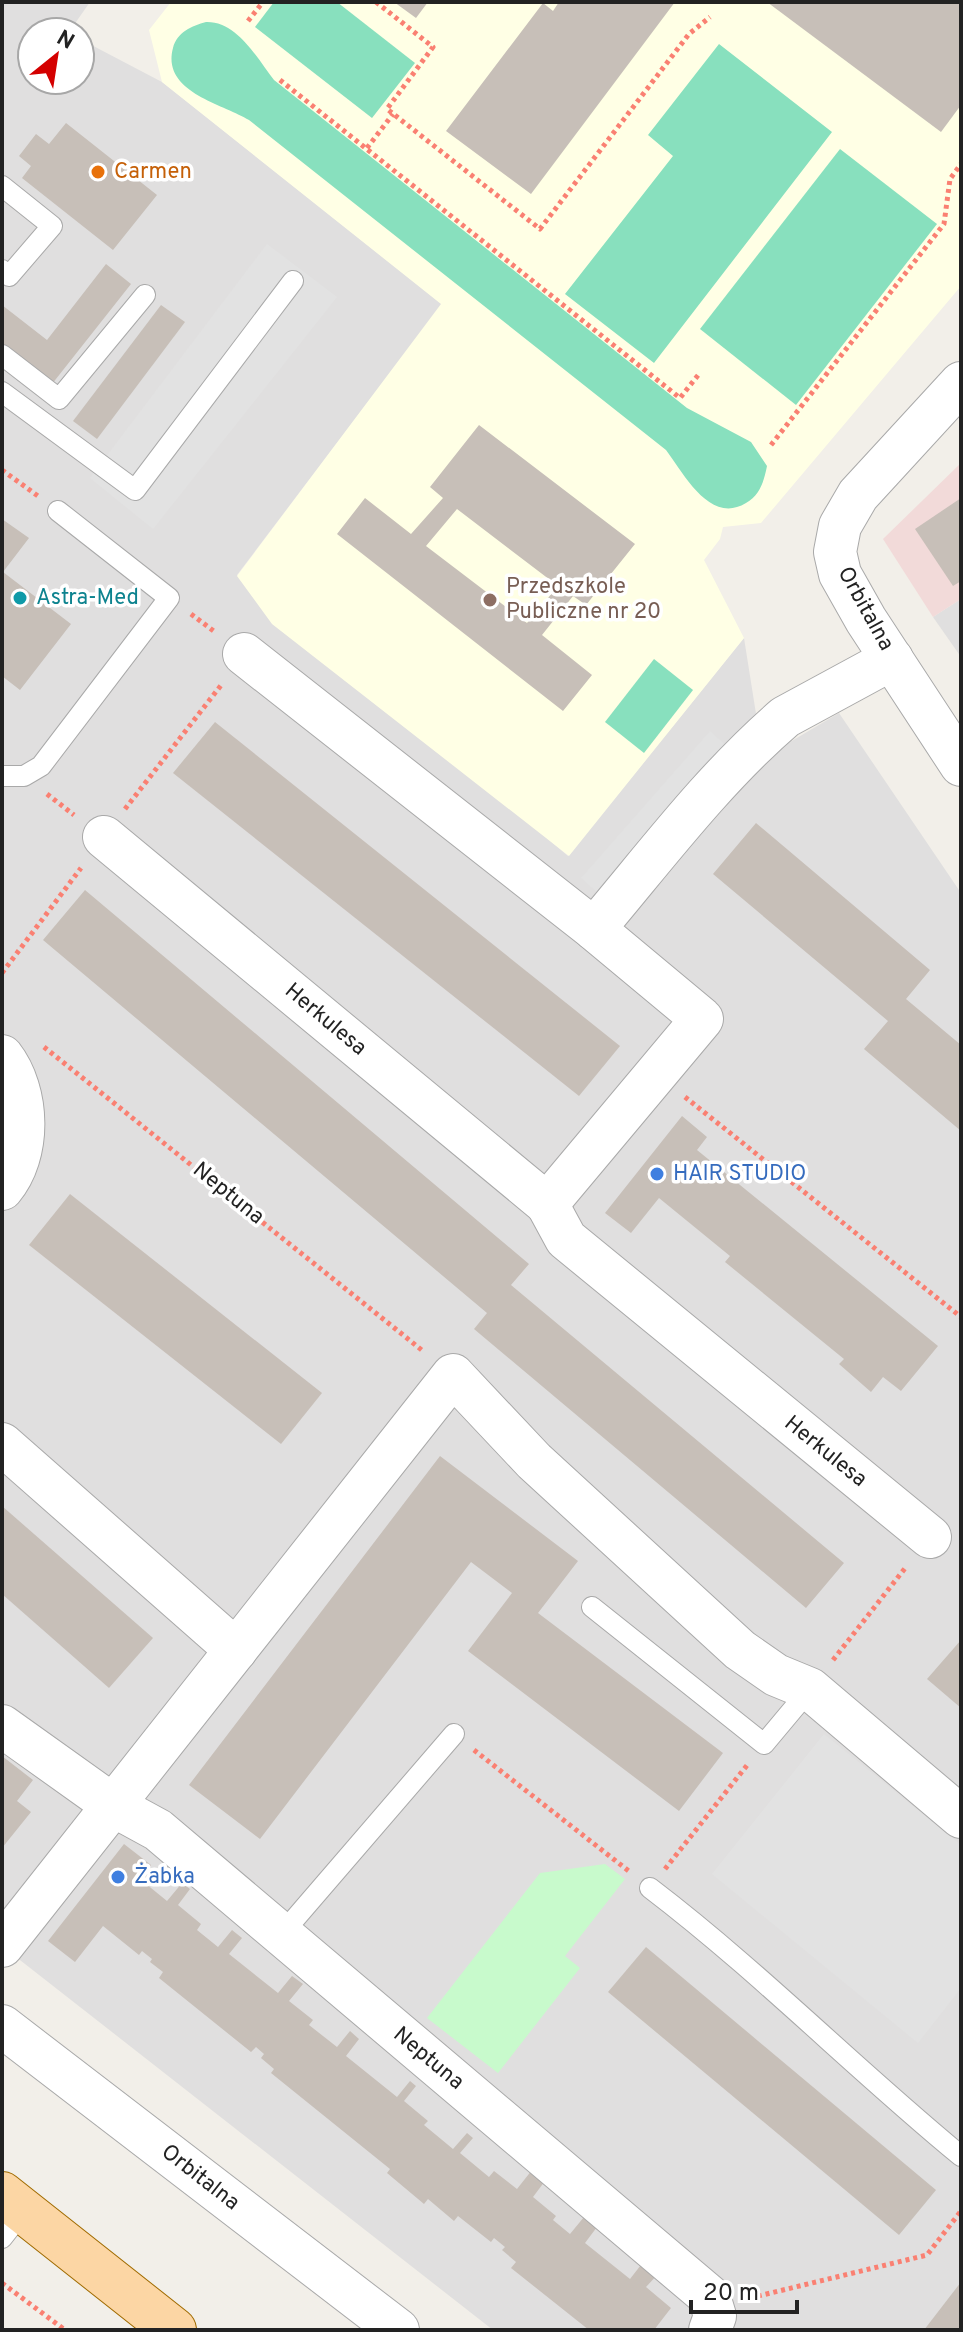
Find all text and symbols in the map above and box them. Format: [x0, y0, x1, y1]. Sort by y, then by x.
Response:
north arrow [16, 16, 96, 96]
text: N [51, 25, 78, 56]
place label: Carmen [114, 159, 192, 186]
marker: Carmen [89, 163, 107, 181]
street label: Orbitalna [831, 562, 899, 656]
place label: Przedszkole Publiczne nr 20 [506, 574, 661, 626]
place label: Astra-Med [36, 585, 139, 612]
marker: Astra-Med [11, 589, 29, 607]
marker: Przedszkole Publiczne nr 20 [481, 591, 499, 609]
street label: Herkulesa [278, 978, 372, 1062]
street label: Neptuna [187, 1157, 269, 1231]
place label: HAIR STUDIO [673, 1161, 806, 1188]
marker: HAIR STUDIO [648, 1165, 666, 1183]
street label: Herkulesa [778, 1410, 872, 1494]
place label: Żabka [134, 1862, 195, 1891]
marker: Żabka [109, 1868, 127, 1886]
street label: Neptuna [387, 2022, 469, 2096]
street label: Orbitalna [155, 2139, 245, 2217]
scale bar [691, 2264, 797, 2314]
text: 20 m [703, 2279, 759, 2309]

